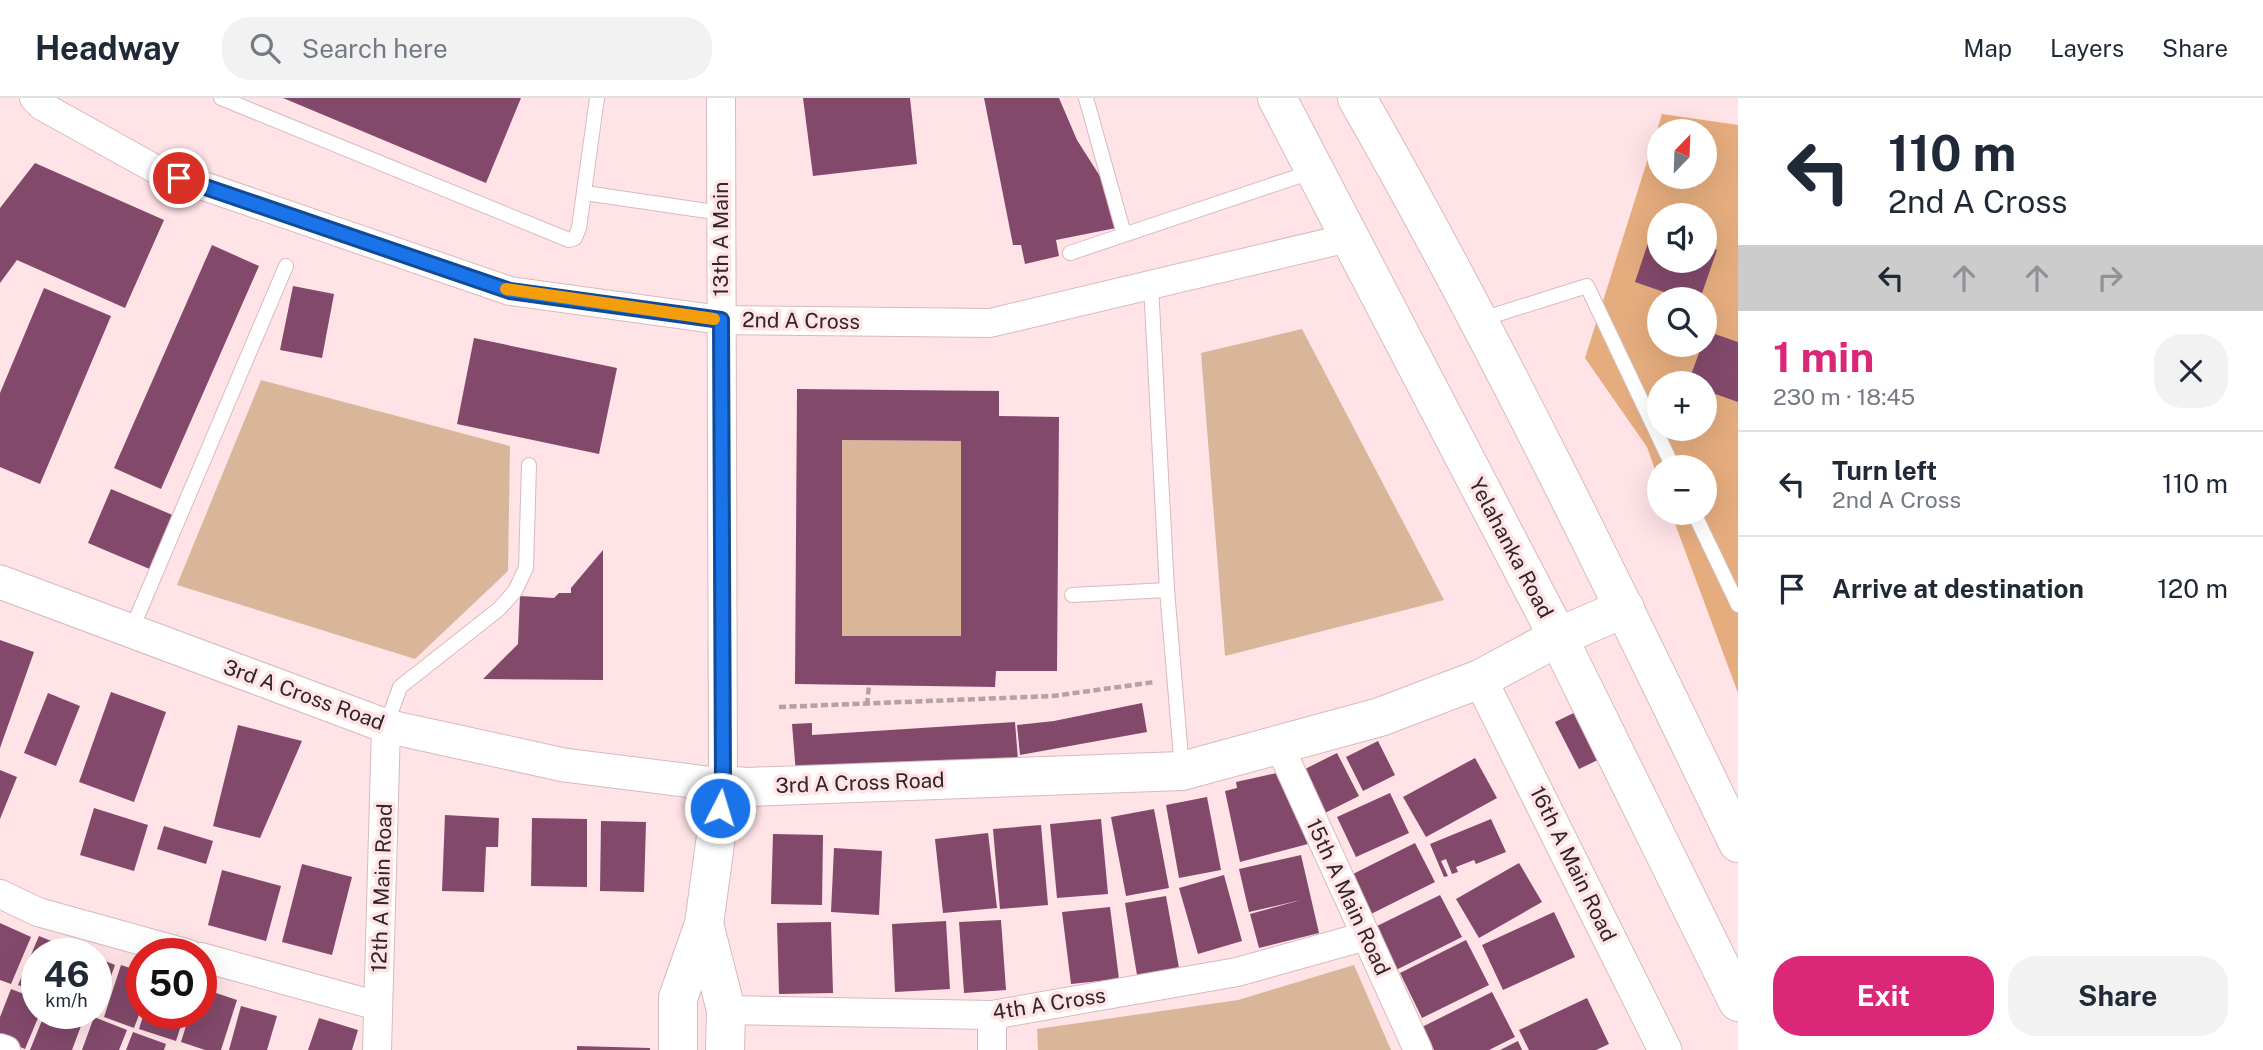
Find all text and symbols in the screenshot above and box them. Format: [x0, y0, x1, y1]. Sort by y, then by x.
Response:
search box [222, 17, 712, 80]
text: Headway [35, 29, 180, 67]
icon: search [246, 29, 284, 67]
text: Search here [302, 33, 448, 64]
text: Map [1963, 34, 2012, 62]
text: Layers [2050, 34, 2124, 62]
text: Share [2162, 34, 2228, 62]
north arrow [1647, 119, 1717, 189]
map controls [1647, 119, 1717, 525]
text: 110 m [1888, 124, 2016, 182]
icon: left [1773, 126, 1864, 217]
pin [149, 148, 209, 208]
icon: arrive [160, 159, 198, 197]
street label: 13th A Main [708, 182, 733, 296]
text: 2nd A Cross [1888, 183, 2068, 220]
button: sound [1647, 203, 1717, 273]
icon: left [1872, 259, 1910, 297]
icon: ahead [1945, 259, 1983, 297]
icon: ahead [2018, 259, 2056, 297]
icon: right [2091, 259, 2129, 297]
button: search [1647, 287, 1717, 357]
street label: 2nd A Cross [742, 307, 860, 334]
text: 1 min [1773, 332, 1874, 381]
button: close [2154, 334, 2228, 408]
button: + [1647, 371, 1717, 441]
text: 230 m · 18:45 [1773, 383, 1915, 410]
button: − [1647, 455, 1717, 525]
text: Turn left [1832, 455, 1937, 486]
icon: left [1773, 465, 1811, 503]
text: 110 m [2162, 468, 2228, 499]
street label: Yelahanka Road [1464, 473, 1559, 622]
text: 2nd A Cross [1832, 486, 1961, 513]
icon: arrive [1773, 570, 1811, 608]
text: Arrive at destination [1832, 573, 2084, 604]
text: 120 m [2157, 573, 2228, 604]
street label: 3rd A Cross Road [220, 654, 388, 735]
street label: 3rd A Cross Road [775, 767, 945, 798]
position arrow [683, 771, 757, 845]
street label: 16th A Main Road [1525, 782, 1622, 945]
street label: 12th A Main Road [366, 803, 397, 973]
street label: 15th A Main Road [1301, 815, 1396, 979]
speed limit sign: 50 [126, 938, 217, 1029]
text: 46 [43, 954, 90, 995]
button: Exit [1773, 956, 1994, 1036]
button: Share [2008, 956, 2228, 1036]
street label: 4th A Cross [991, 982, 1107, 1025]
text: km/h [45, 990, 88, 1011]

